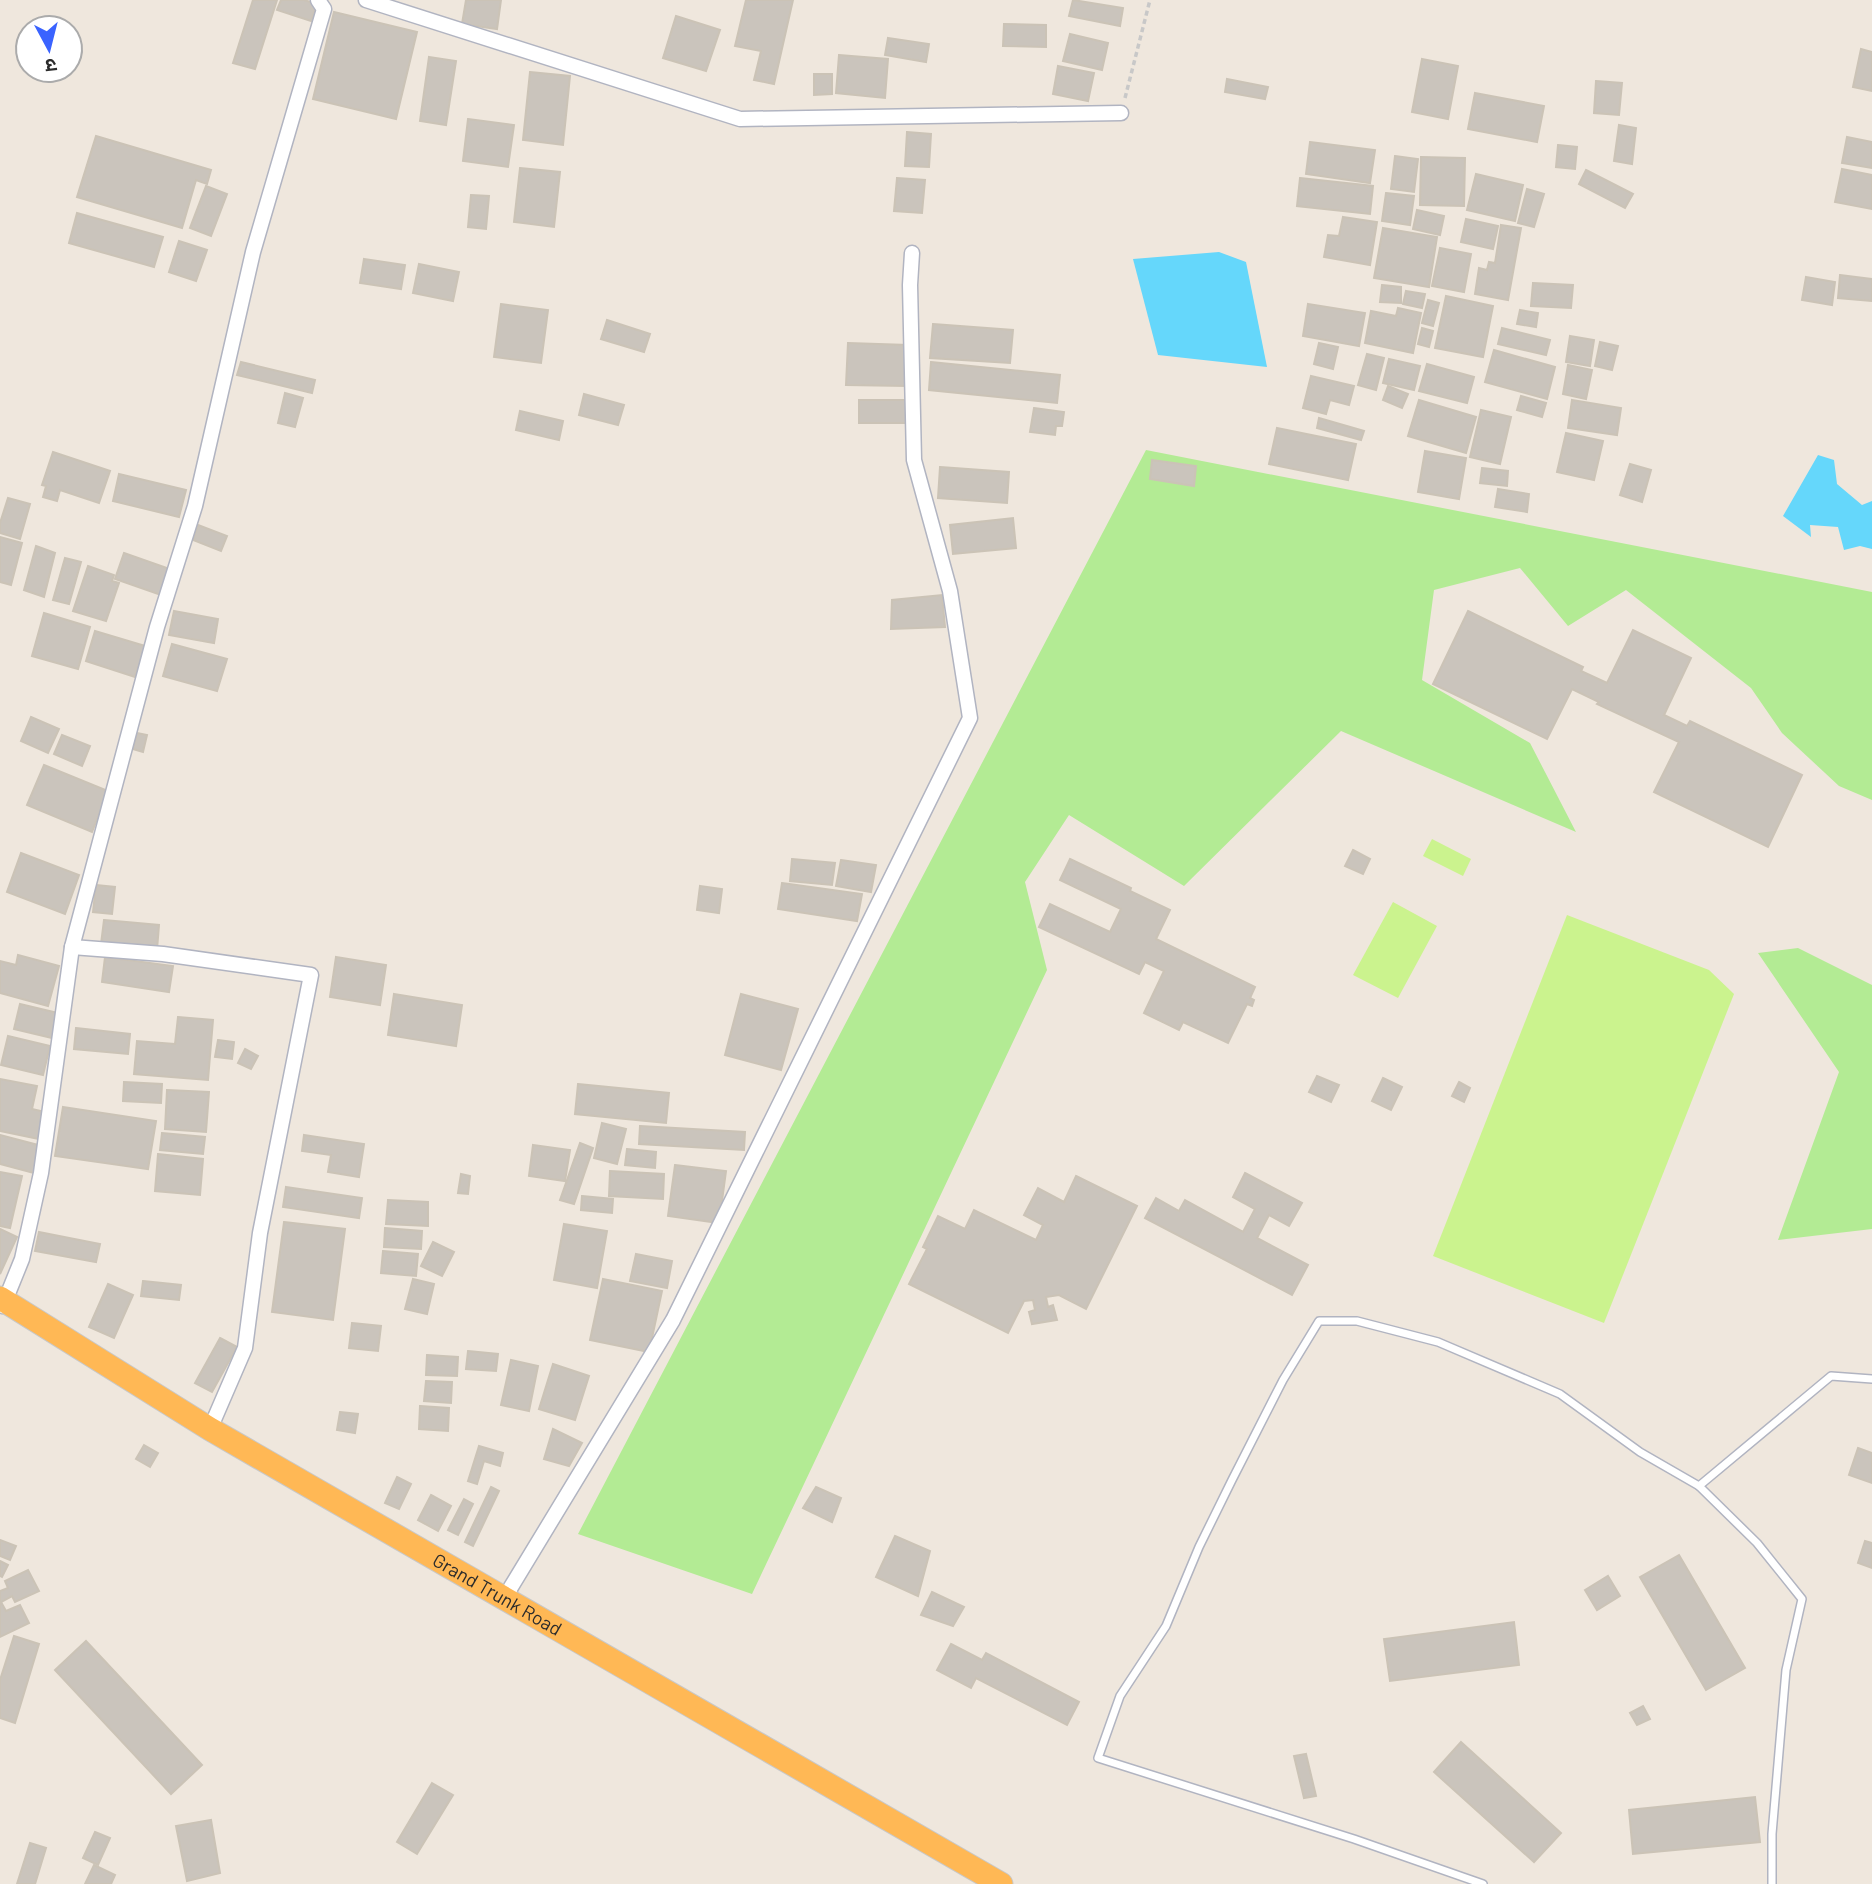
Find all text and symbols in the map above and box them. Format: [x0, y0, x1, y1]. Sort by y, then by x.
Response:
north arrow [14, 14, 84, 84]
text: उ [43, 54, 58, 79]
street label: Grand Trunk Road [429, 1548, 566, 1640]

